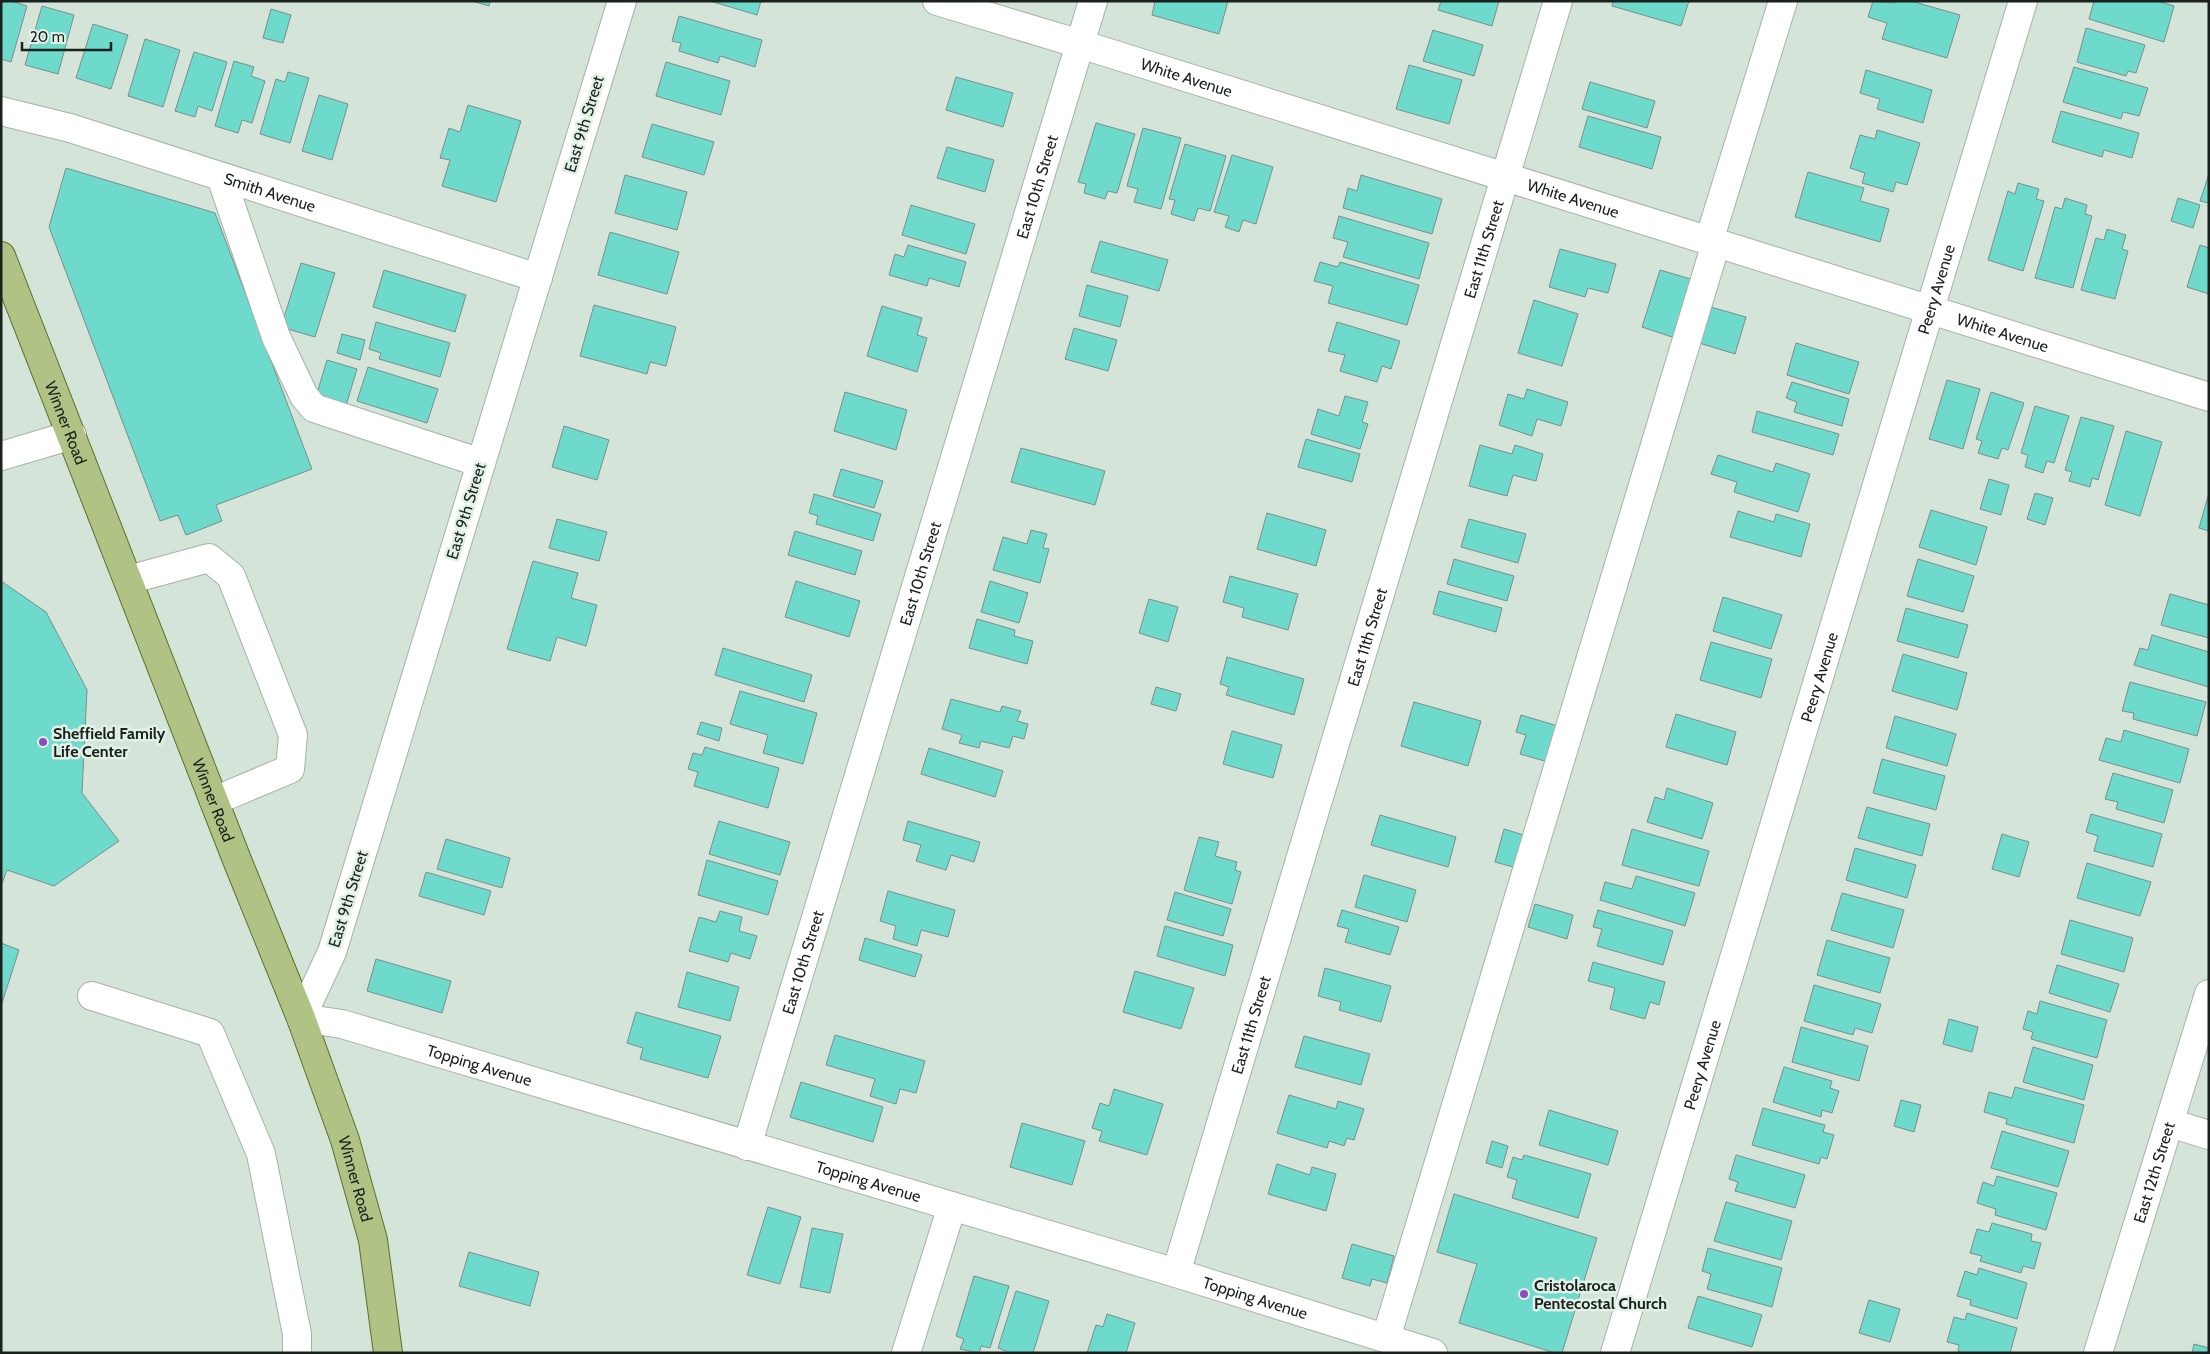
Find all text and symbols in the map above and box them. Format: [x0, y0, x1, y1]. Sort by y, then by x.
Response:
scale bar [22, 20, 111, 52]
text: 20 m [30, 28, 65, 46]
street label: White Avenue [1138, 54, 1235, 101]
street label: East 9th Street [560, 73, 608, 175]
street label: East 10th Street [1012, 132, 1062, 241]
street label: Smith Avenue [222, 169, 318, 216]
street label: White Avenue [1525, 175, 1621, 221]
street label: East 11th Street [1460, 197, 1507, 301]
street label: Peery Avenue [1913, 242, 1958, 337]
street label: White Avenue [1954, 309, 2051, 356]
street label: Winner Road [41, 378, 91, 467]
street label: East 9th Street [442, 460, 490, 562]
street label: East 10th Street [895, 519, 945, 628]
street label: East 11th Street [1343, 585, 1391, 688]
street label: Peery Avenue [1796, 630, 1841, 724]
place label: Sheffield Family Life Center [53, 724, 166, 761]
marker: Sheffield Family Life Center [37, 736, 49, 748]
street label: Winner Road [189, 756, 238, 844]
street label: East 9th Street [324, 848, 372, 950]
street label: East 10th Street [778, 907, 827, 1016]
street label: East 11th Street [1227, 973, 1274, 1076]
street label: Peery Avenue [1679, 1018, 1724, 1112]
street label: Topping Avenue [425, 1040, 534, 1090]
street label: East 12th Street [2129, 1119, 2179, 1225]
street label: Winner Road [335, 1134, 377, 1224]
street label: Topping Avenue [814, 1157, 923, 1206]
street label: Topping Avenue [1201, 1272, 1310, 1323]
place label: Cristolaroca Pentecostal Church [1534, 1276, 1667, 1313]
marker: Cristolaroca Pentecostal Church [1518, 1288, 1530, 1300]

